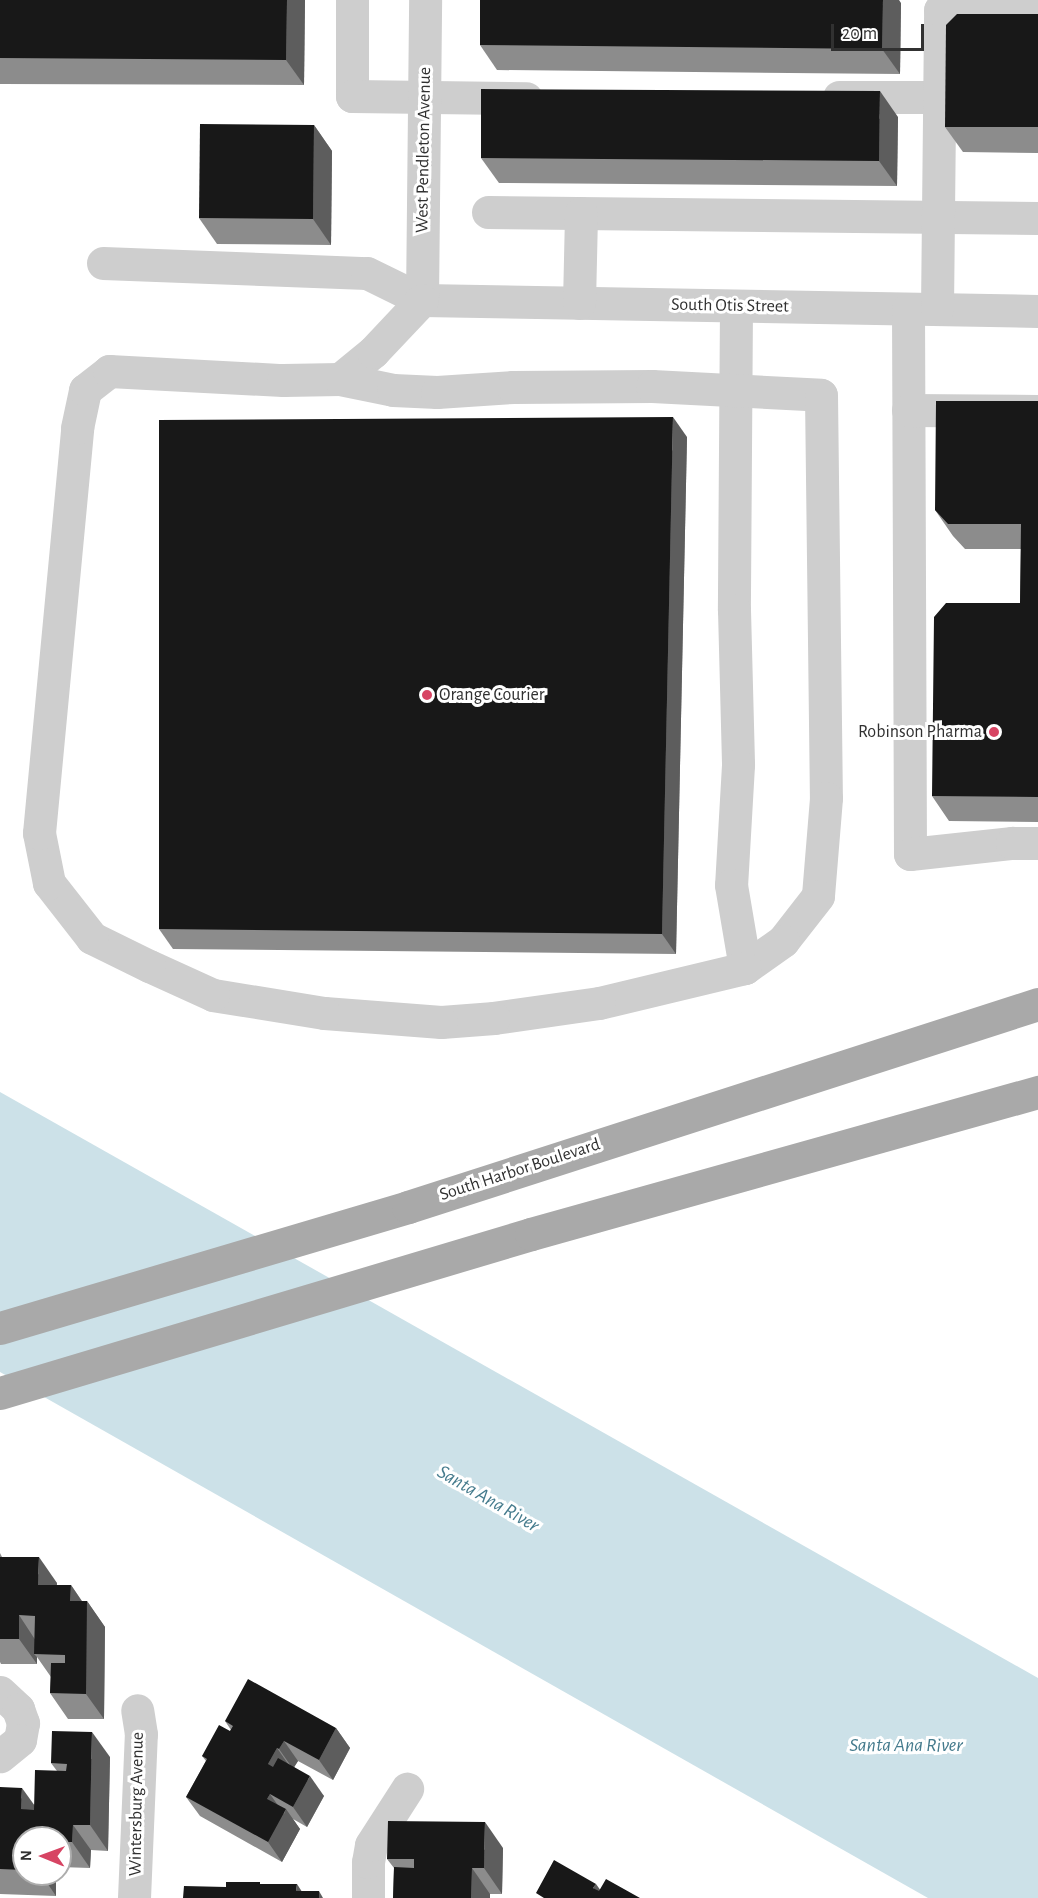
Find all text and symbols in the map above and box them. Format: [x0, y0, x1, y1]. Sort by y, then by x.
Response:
scale bar [834, 12, 927, 50]
text: 20 m [842, 25, 877, 43]
street label: West Pendleton Avenue [412, 67, 436, 233]
street label: South Otis Street [671, 294, 789, 318]
place label: Orange Courier [439, 684, 545, 706]
marker: Orange Courier [420, 688, 434, 702]
place label: Robinson Pharma [858, 721, 982, 743]
marker: Robinson Pharma [987, 725, 1001, 739]
street label: South Harbor Boulevard [437, 1134, 603, 1206]
water label: Santa Ana River [433, 1460, 543, 1538]
street label: Wintersburg Avenue [125, 1732, 149, 1876]
water label: Santa Ana River [849, 1733, 963, 1757]
north arrow [12, 1826, 72, 1886]
text: N [18, 1850, 34, 1861]

